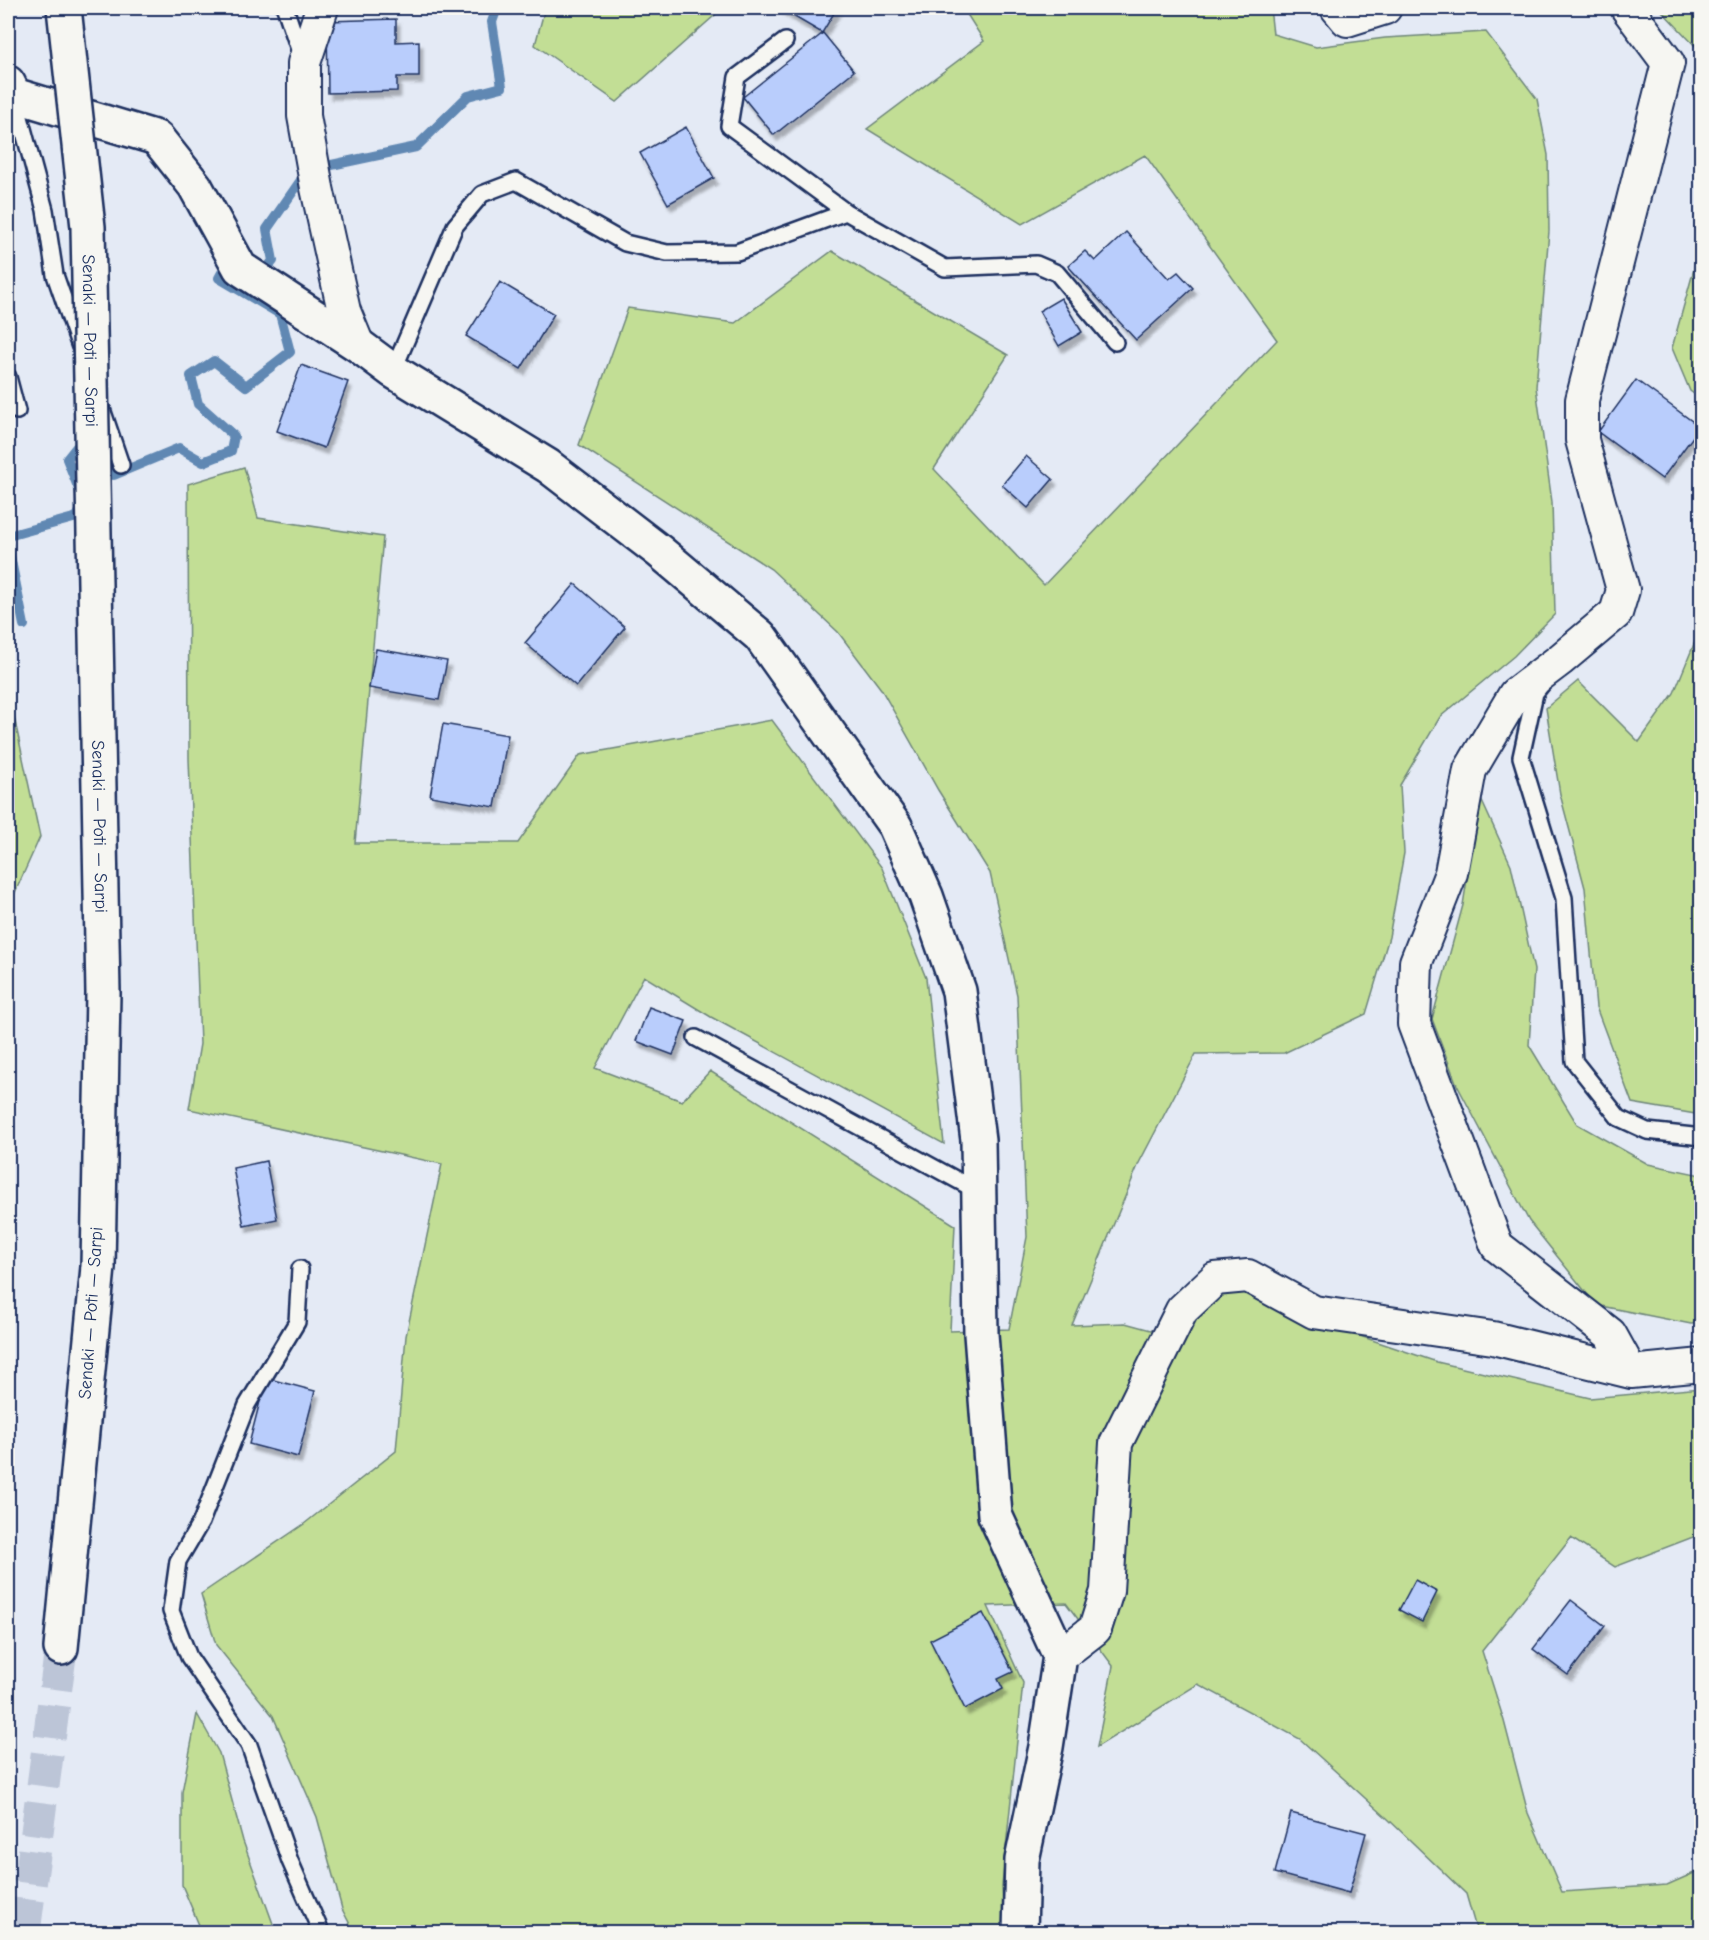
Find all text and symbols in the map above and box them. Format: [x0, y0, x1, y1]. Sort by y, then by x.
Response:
street label: Senaki — Poti — Sarpi [78, 254, 102, 427]
street label: Senaki — Poti — Sarpi [88, 740, 112, 913]
street label: Senaki — Poti — Sarpi [75, 1226, 107, 1400]

